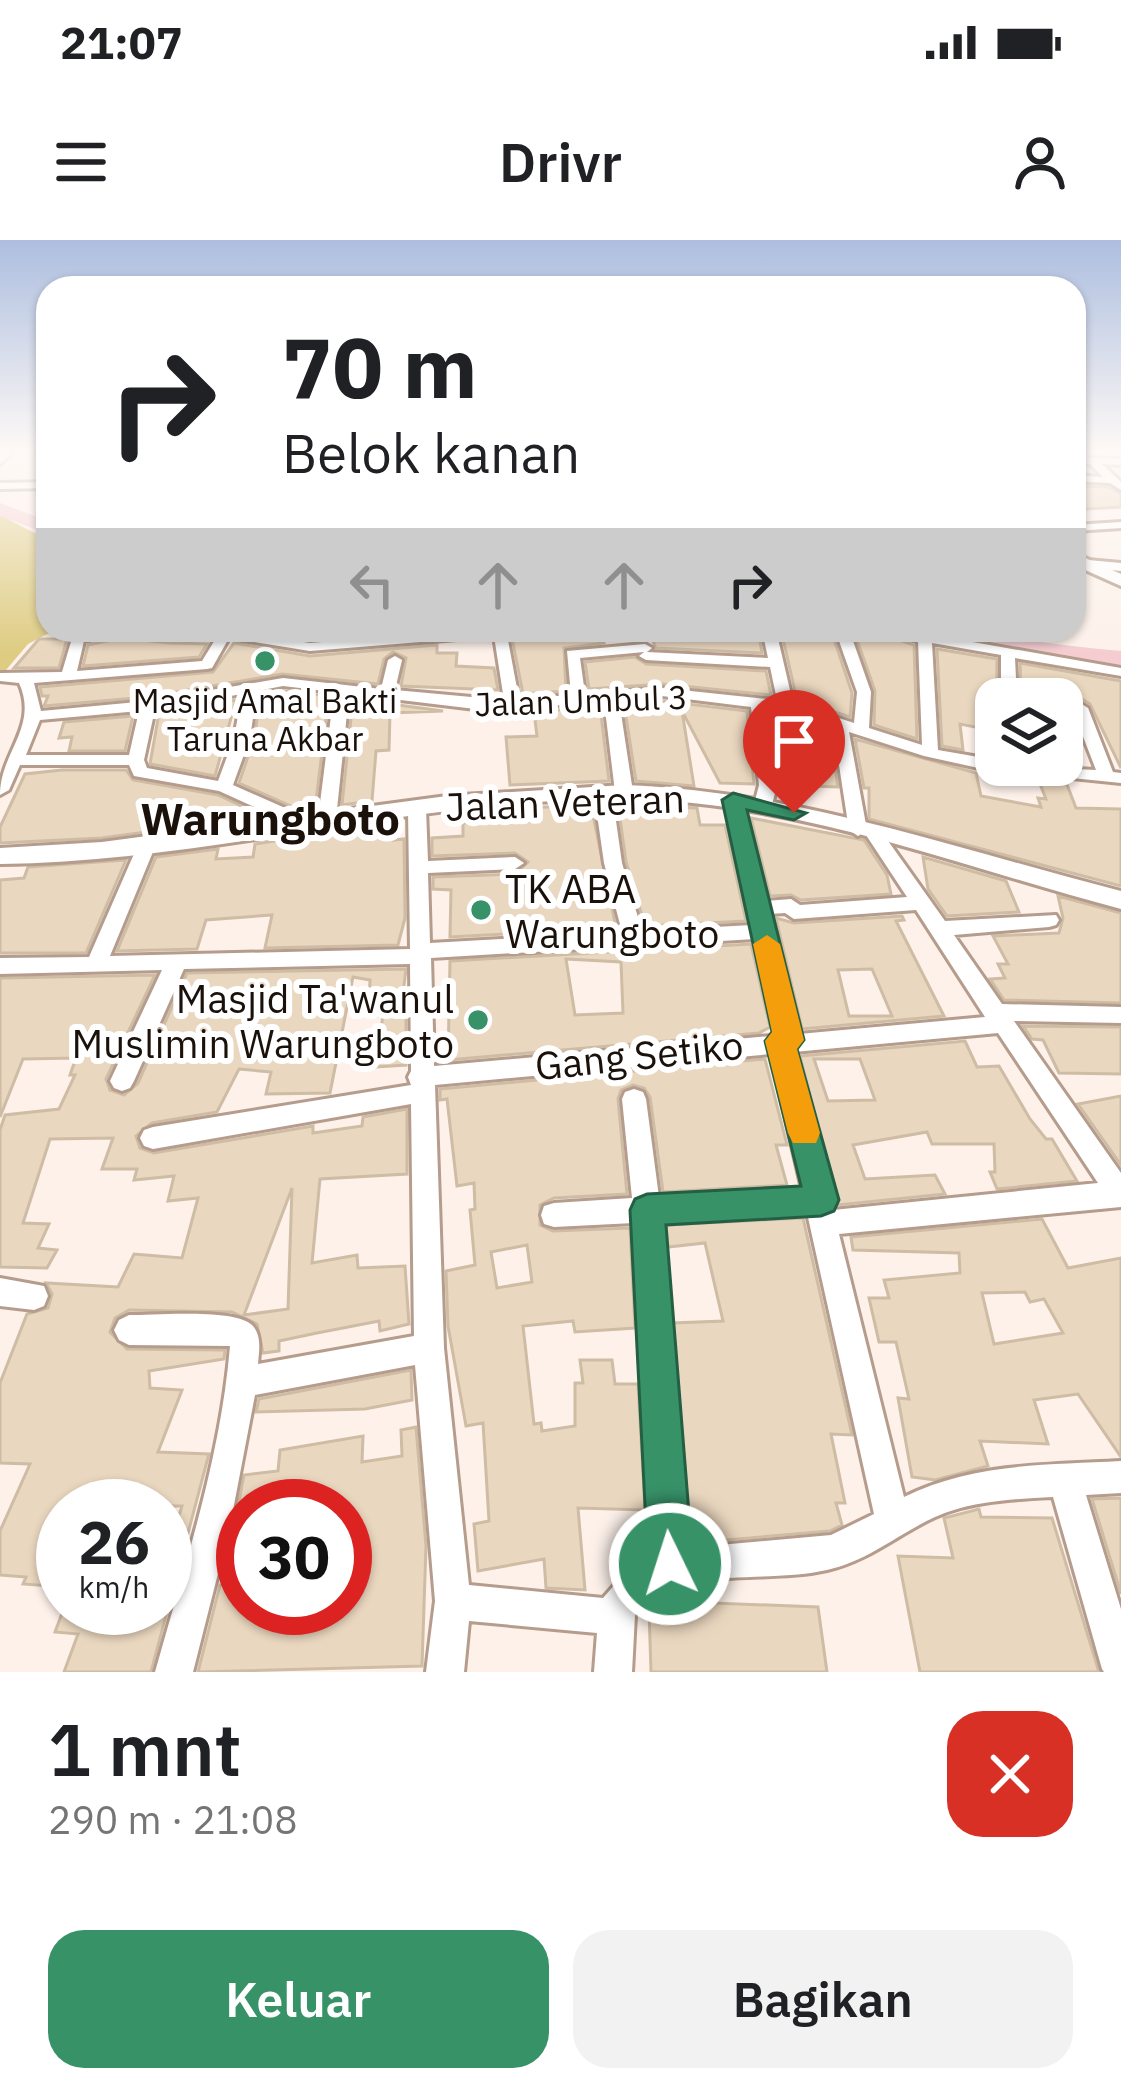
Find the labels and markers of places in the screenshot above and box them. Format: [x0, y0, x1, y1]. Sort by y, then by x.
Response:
marker: Masjid Amal Bakti Taruna Akbar [252, 648, 278, 674]
place label: Masjid Amal Bakti Taruna Akbar [133, 679, 397, 760]
pin [743, 690, 845, 813]
place label: TK ABA Warungboto [505, 863, 719, 959]
marker: TK ABA Warungboto [468, 897, 494, 923]
place label: Masjid Ta'wanul Muslimin Warungboto [71, 973, 454, 1069]
marker: Masjid Ta'wanul Muslimin Warungboto [465, 1007, 491, 1033]

